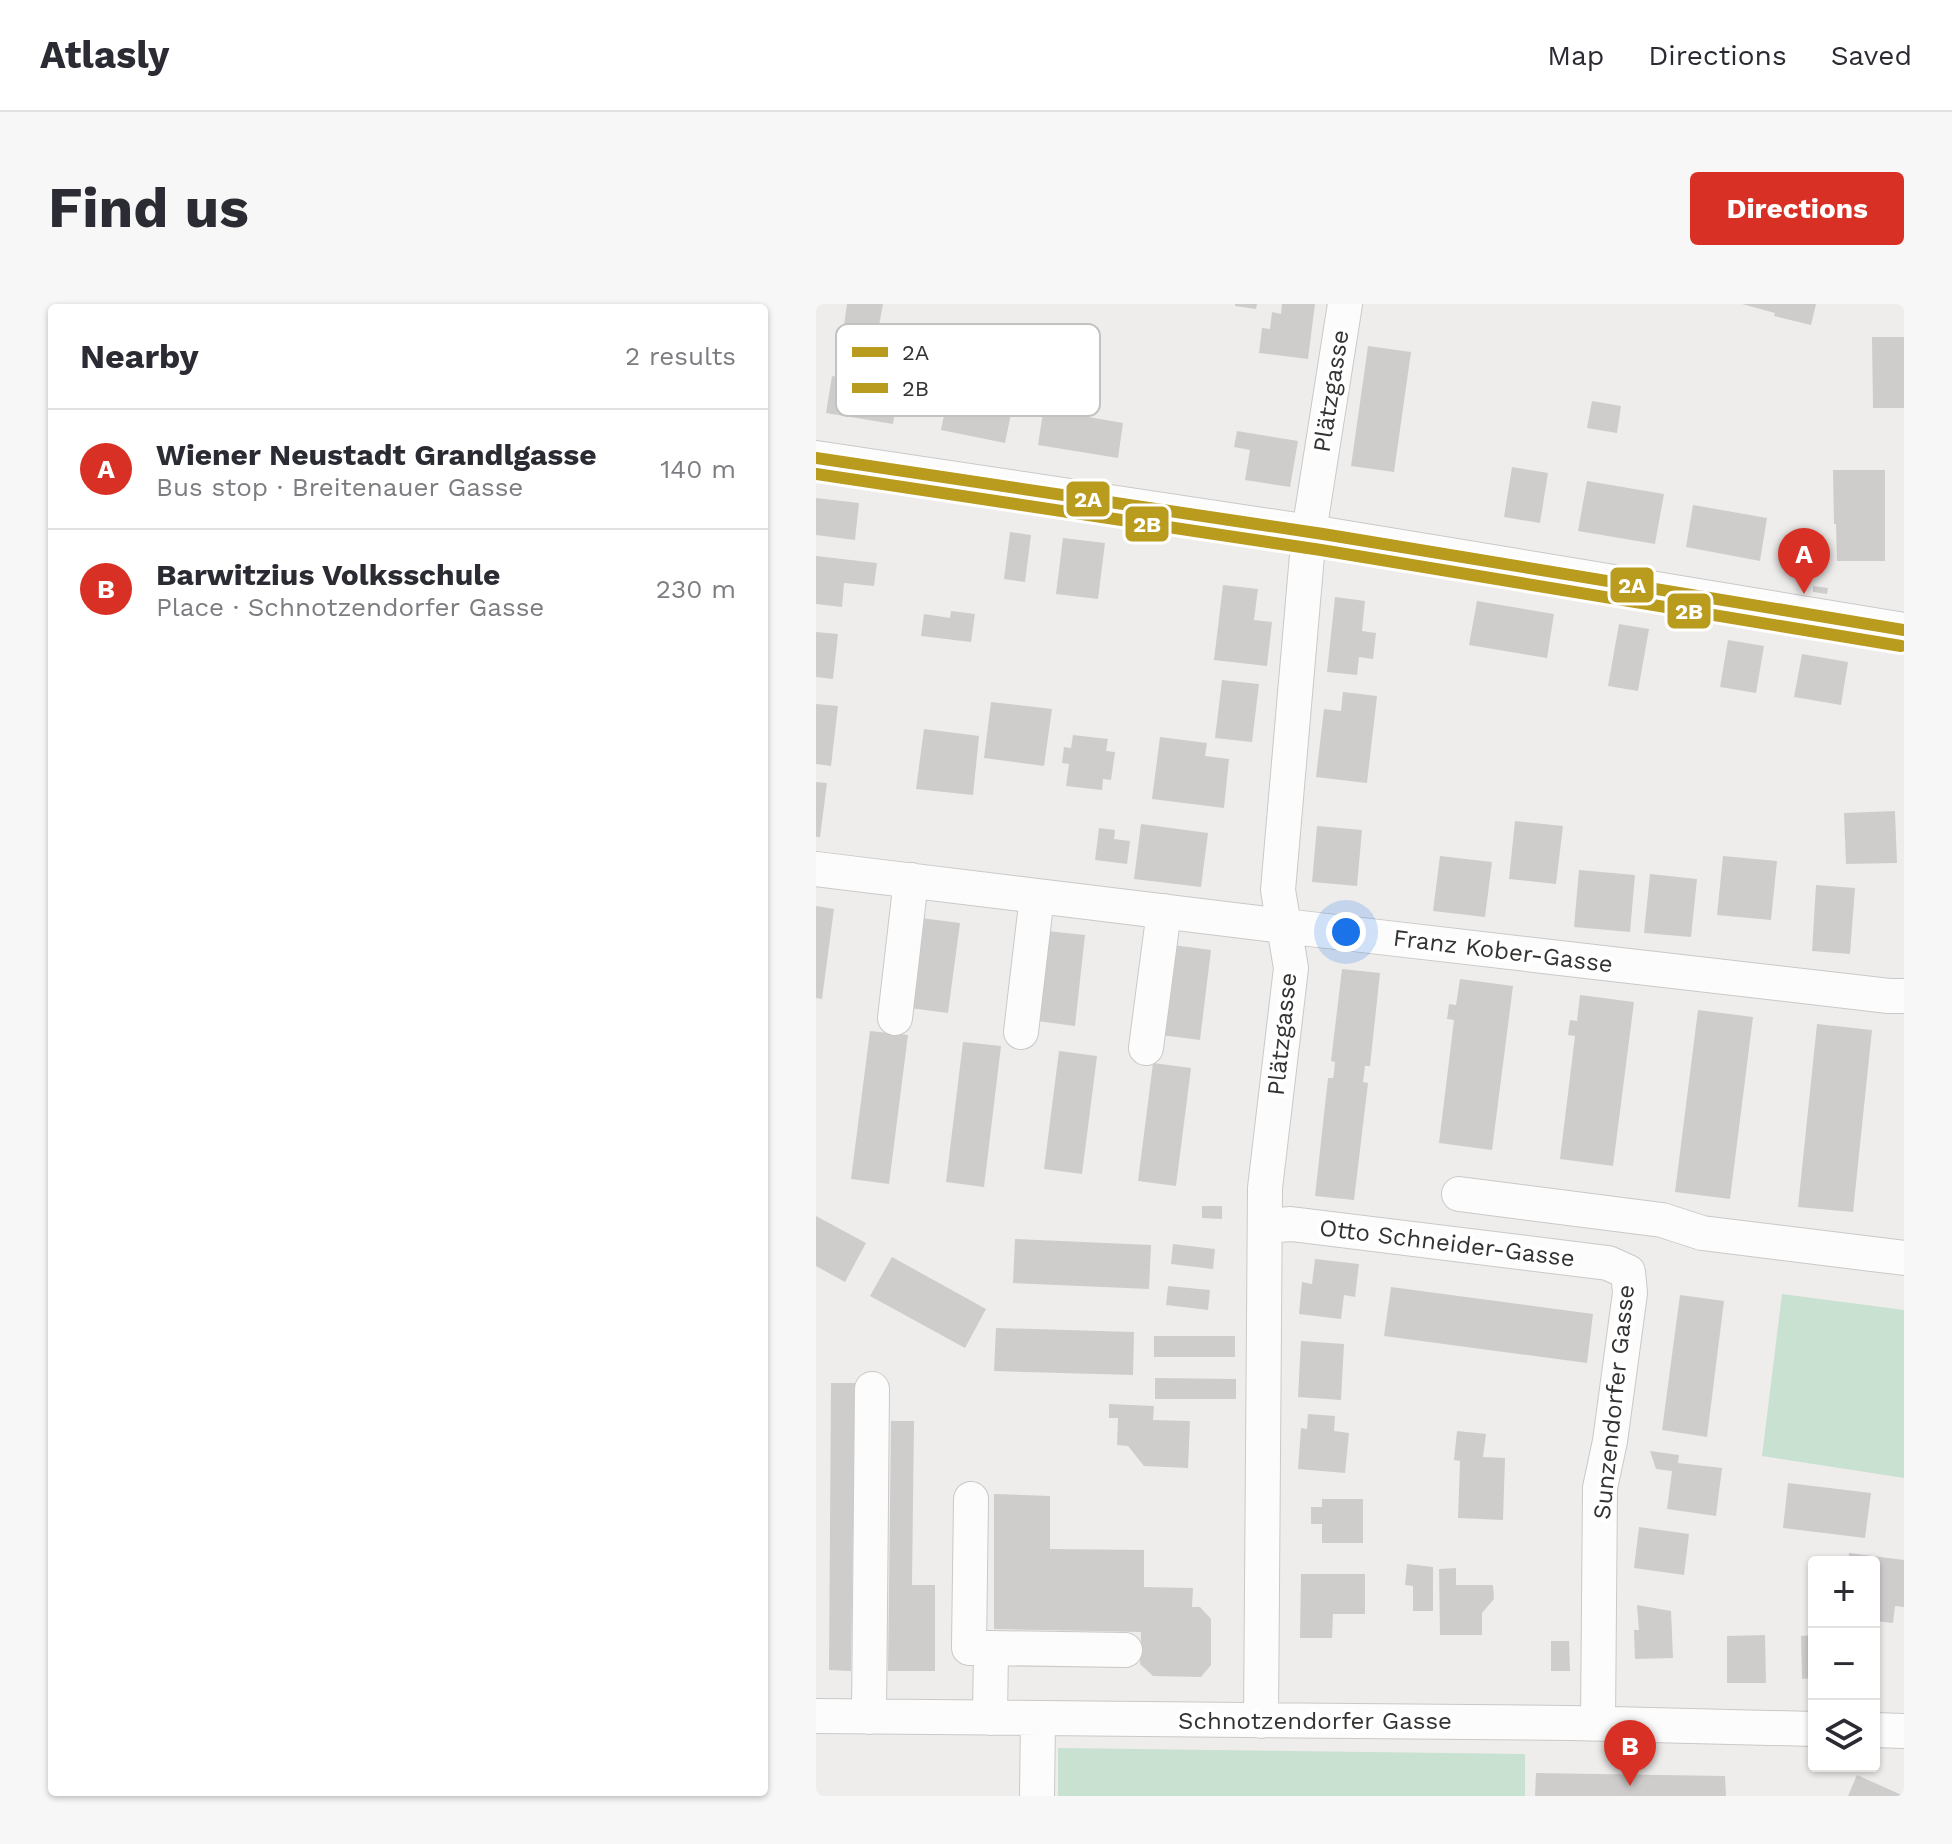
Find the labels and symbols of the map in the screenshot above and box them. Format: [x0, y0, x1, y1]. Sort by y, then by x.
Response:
legend [836, 324, 1100, 416]
street label: Plätzgasse [1308, 328, 1354, 454]
text: 2A [902, 340, 929, 365]
text: 2B [902, 376, 929, 401]
line badge: 2A [1065, 480, 1111, 518]
text: 2A [1074, 487, 1102, 512]
line badge: 2B [1124, 505, 1170, 543]
text: 2B [1133, 512, 1161, 537]
pin: A [1778, 528, 1830, 594]
line badge: 2A [1609, 566, 1655, 604]
text: 2A [1618, 573, 1646, 598]
line badge: 2B [1666, 592, 1712, 630]
text: 2B [1675, 599, 1703, 624]
your location [1326, 912, 1366, 952]
street label: Franz Kober-Gasse [1392, 924, 1614, 978]
street label: Plätzgasse [1262, 971, 1302, 1097]
street label: Otto Schneider-Gasse [1318, 1213, 1576, 1273]
street label: Sunzendorfer Gasse [1588, 1283, 1640, 1521]
street label: Schnotzendorfer Gasse [1178, 1707, 1452, 1735]
pin: B [1604, 1720, 1656, 1786]

